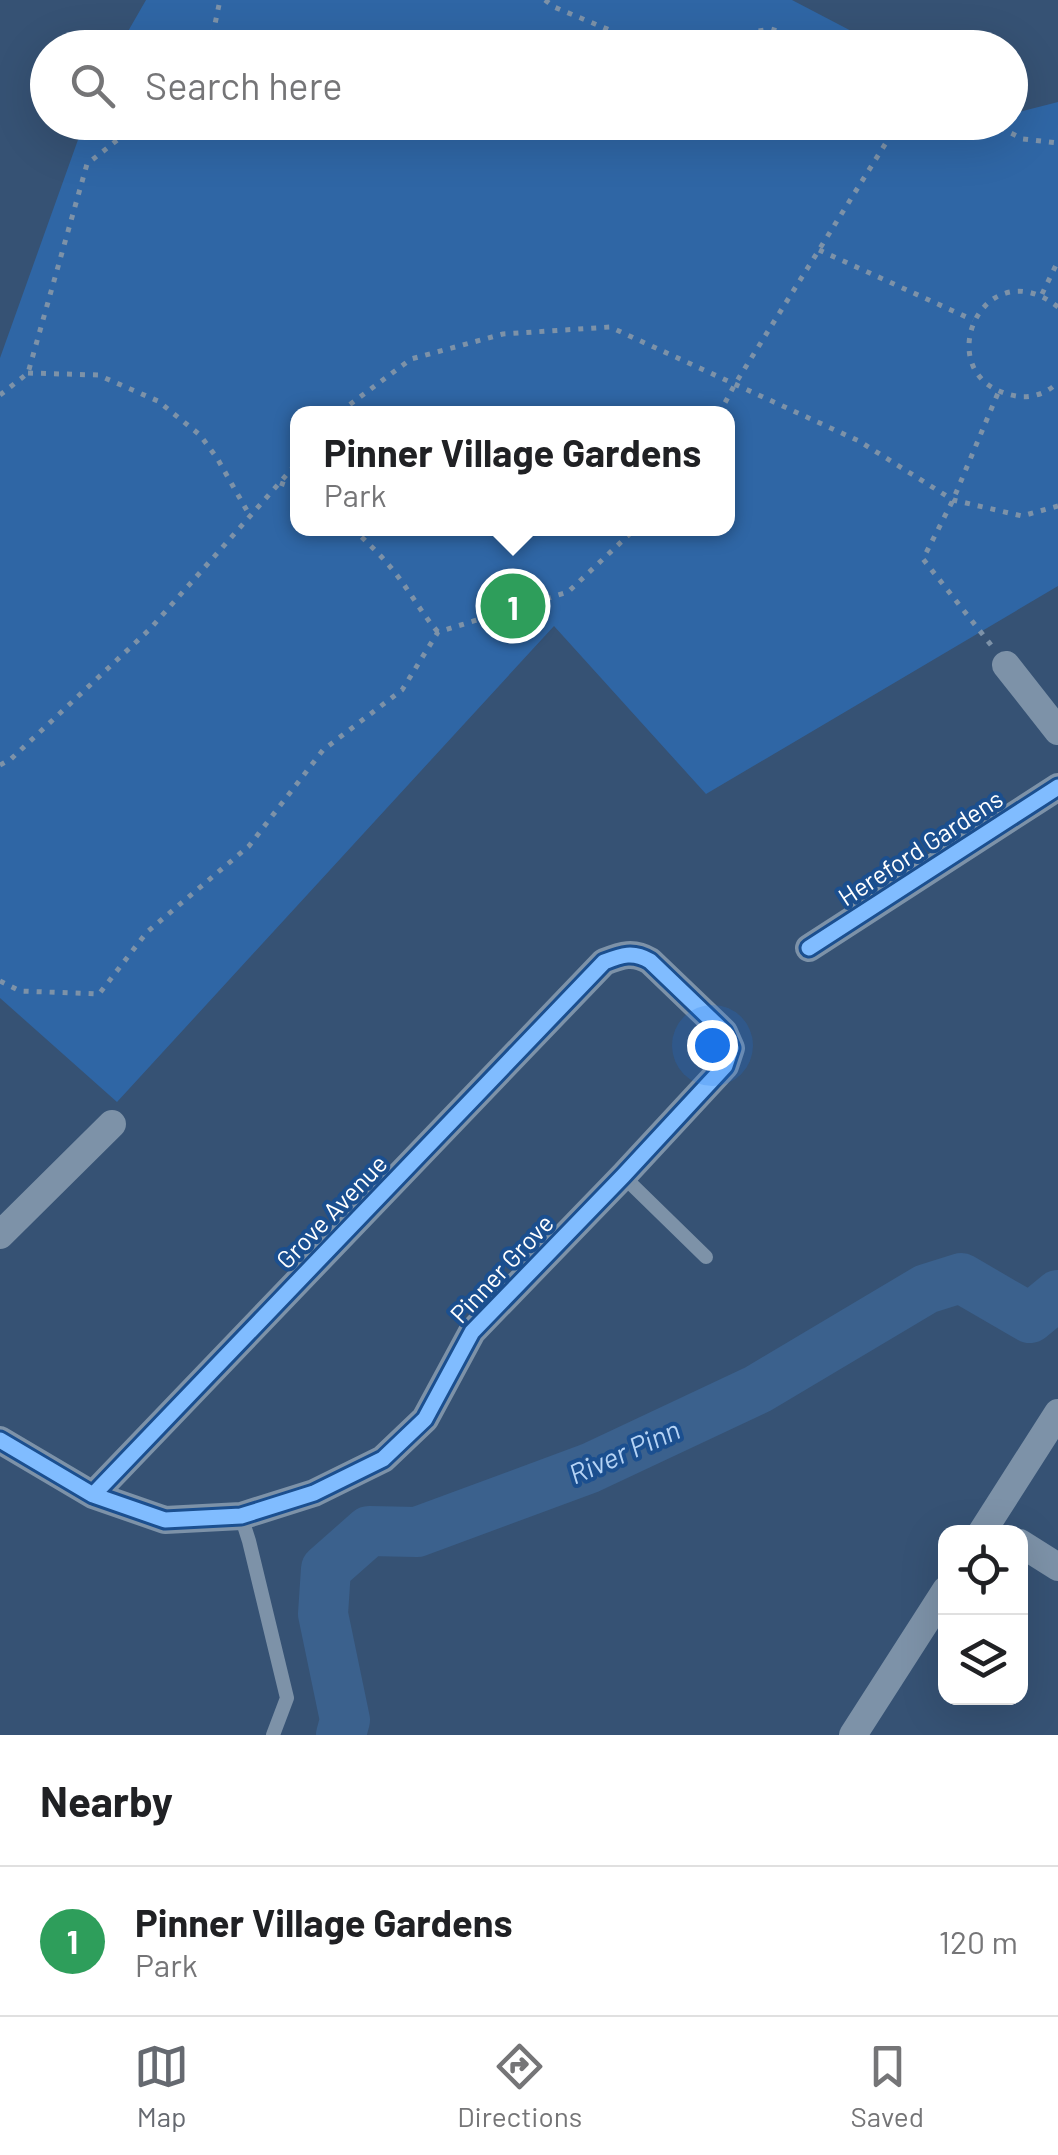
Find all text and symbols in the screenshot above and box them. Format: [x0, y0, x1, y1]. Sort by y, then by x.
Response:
search box [30, 30, 1028, 140]
icon: search [65, 58, 120, 113]
text: Search here [145, 62, 343, 108]
popup [290, 406, 735, 536]
text: Pinner Village Gardens [324, 429, 701, 475]
text: Park [324, 475, 387, 513]
pin: 1 [480, 568, 546, 644]
street label: Hereford Gardens [832, 783, 1008, 911]
your location [687, 1020, 738, 1071]
street label: Grove Avenue [269, 1148, 393, 1274]
street label: Pinner Grove [443, 1207, 559, 1329]
water label: River Pinn [563, 1411, 685, 1491]
map controls [938, 1525, 1028, 1705]
button: locate [938, 1525, 1028, 1615]
button: layers [938, 1615, 1028, 1705]
text: Nearby [40, 1775, 173, 1825]
text: Pinner Village Gardens [135, 1899, 513, 1945]
text: 1 [67, 1922, 78, 1960]
text: 120 m [939, 1922, 1018, 1960]
text: Park [135, 1945, 198, 1983]
tab: Map [134, 2039, 189, 2133]
tab: Directions [457, 2039, 582, 2133]
tab: Saved [850, 2039, 924, 2133]

